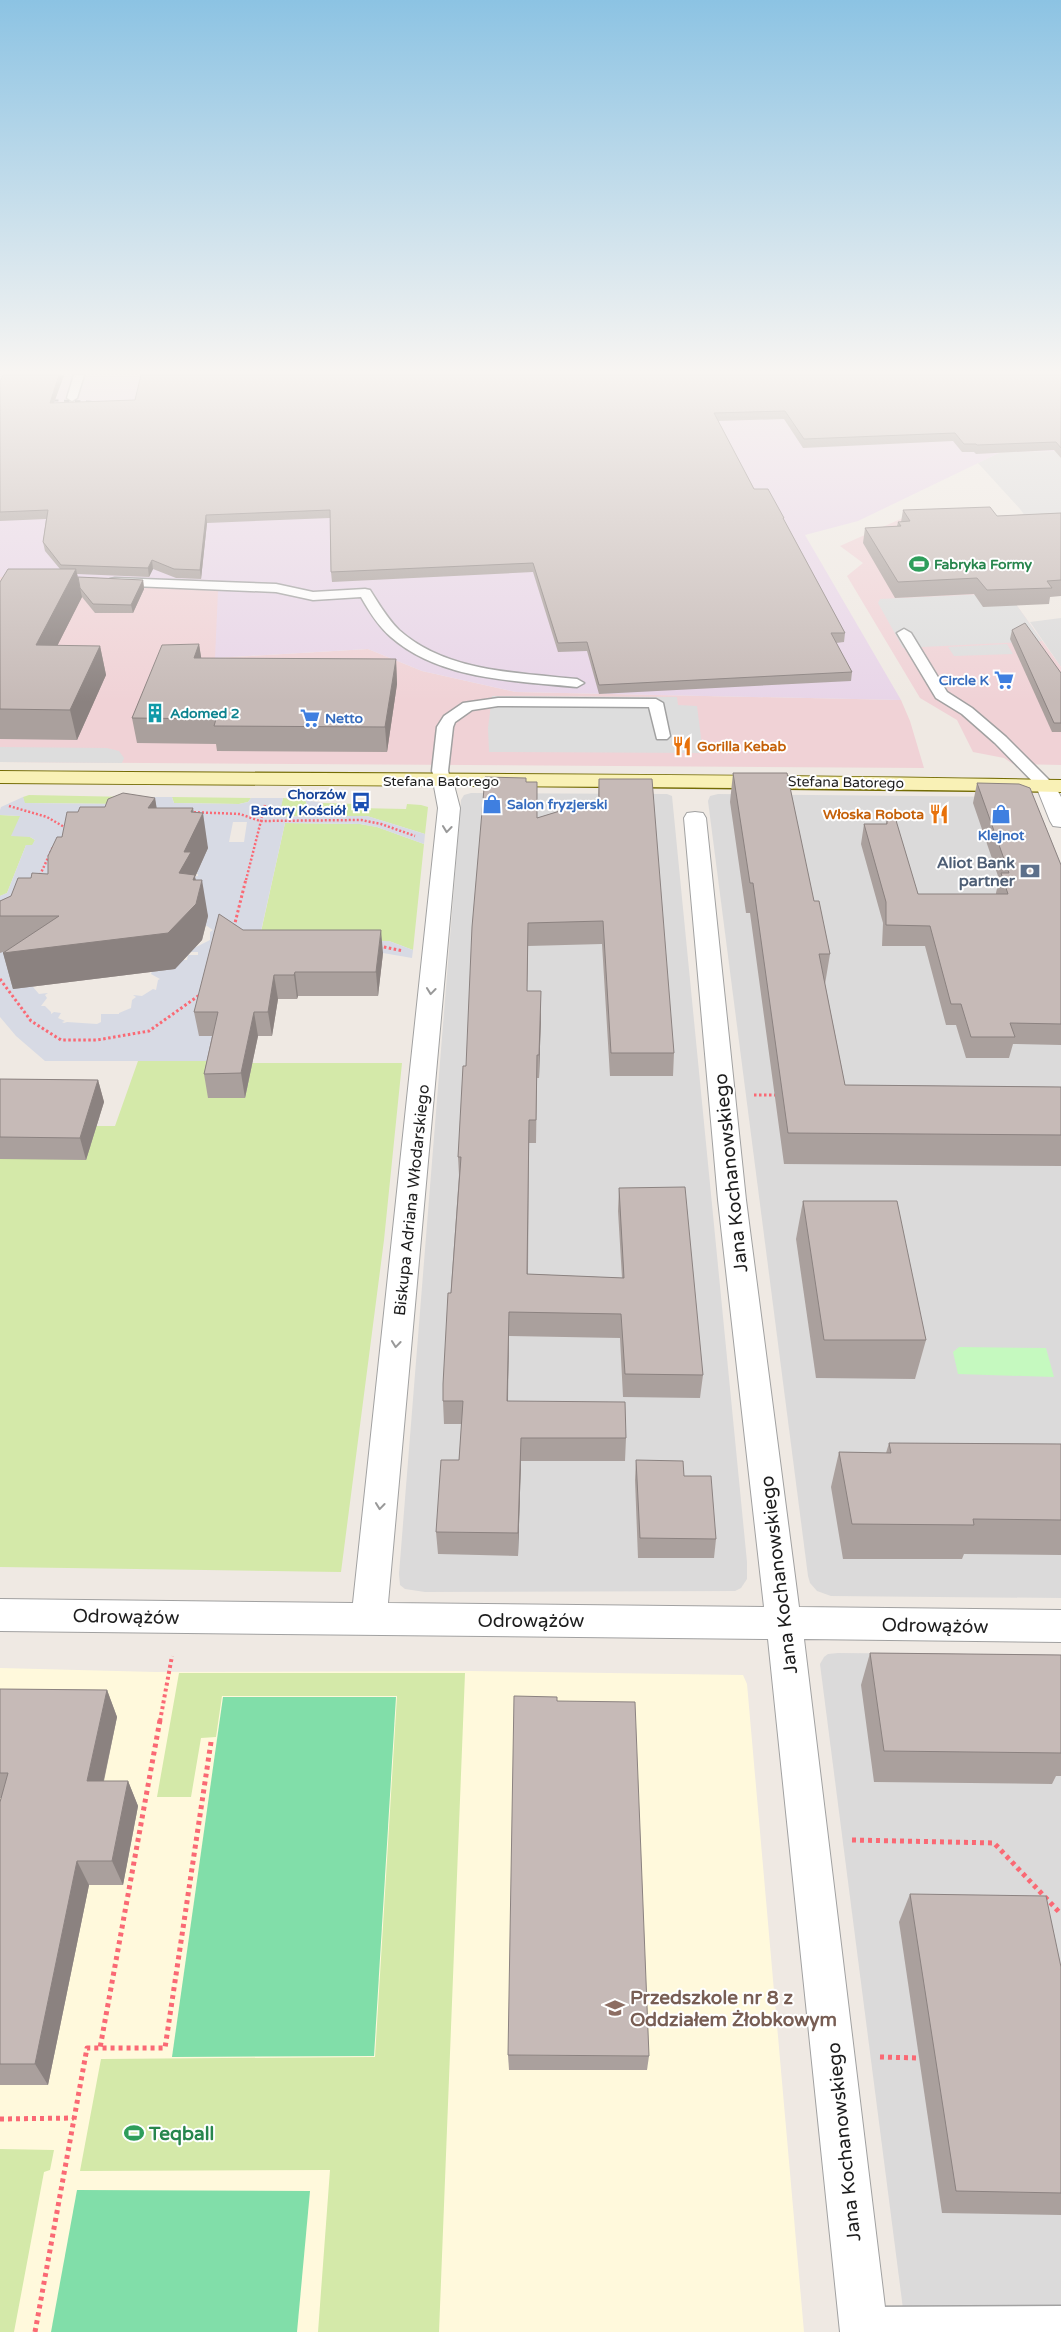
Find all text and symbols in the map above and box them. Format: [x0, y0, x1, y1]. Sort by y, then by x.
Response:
sports icon: Fabryka Formy [908, 553, 930, 575]
place label: Fabryka Formy [934, 556, 1033, 573]
supermarket icon: Circle K [993, 669, 1015, 691]
place label: Circle K [939, 672, 990, 689]
building icon: Adomed 2 [144, 702, 166, 724]
place label: Adomed 2 [170, 705, 240, 722]
supermarket icon: Netto [299, 707, 321, 729]
place label: Netto [325, 710, 364, 727]
restaurant icon: Gorilla Kebab [671, 735, 693, 757]
place label: Gorilla Kebab [697, 738, 786, 755]
street label: Stefana Batorego [383, 773, 499, 790]
street label: Stefana Batorego [788, 773, 904, 792]
place label: Chorzów Batory Kościół [251, 786, 346, 819]
bus stop icon: Chorzów Batory Kościół [350, 791, 372, 813]
shop icon: Salon fryzjerski [481, 793, 503, 815]
place label: Salon fryzjerski [507, 796, 608, 813]
restaurant icon: Włoska Robota [928, 803, 950, 825]
shop icon: Klejnot [990, 803, 1012, 825]
place label: Włoska Robota [823, 806, 924, 823]
one-way arrow [442, 826, 453, 834]
place label: Klejnot [978, 827, 1025, 844]
place label: Aliot Bank partner [937, 853, 1016, 891]
bank icon: Aliot Bank partner [1019, 860, 1041, 882]
one-way arrow [426, 987, 437, 995]
street label: Jana Kochanowskiego [710, 1072, 752, 1273]
street label: Biskupa Adriana Włodarskiego [390, 1083, 434, 1317]
one-way arrow [391, 1341, 402, 1349]
street label: Jana Kochanowskiego [756, 1474, 802, 1675]
one-way arrow [375, 1502, 386, 1510]
street label: Odrowążów [72, 1605, 180, 1629]
street label: Odrowążów [478, 1610, 584, 1632]
street label: Odrowążów [881, 1614, 989, 1638]
place label: Przedszkole nr 8 z Oddziałem Żłobkowym [630, 1987, 837, 2032]
school or university icon: Przedszkole nr 8 z Oddziałem Żłobkowym [604, 1997, 626, 2019]
street label: Jana Kochanowskiego [823, 2041, 865, 2242]
sports icon: Teqball [123, 2122, 145, 2144]
place label: Teqball [148, 2123, 214, 2146]

